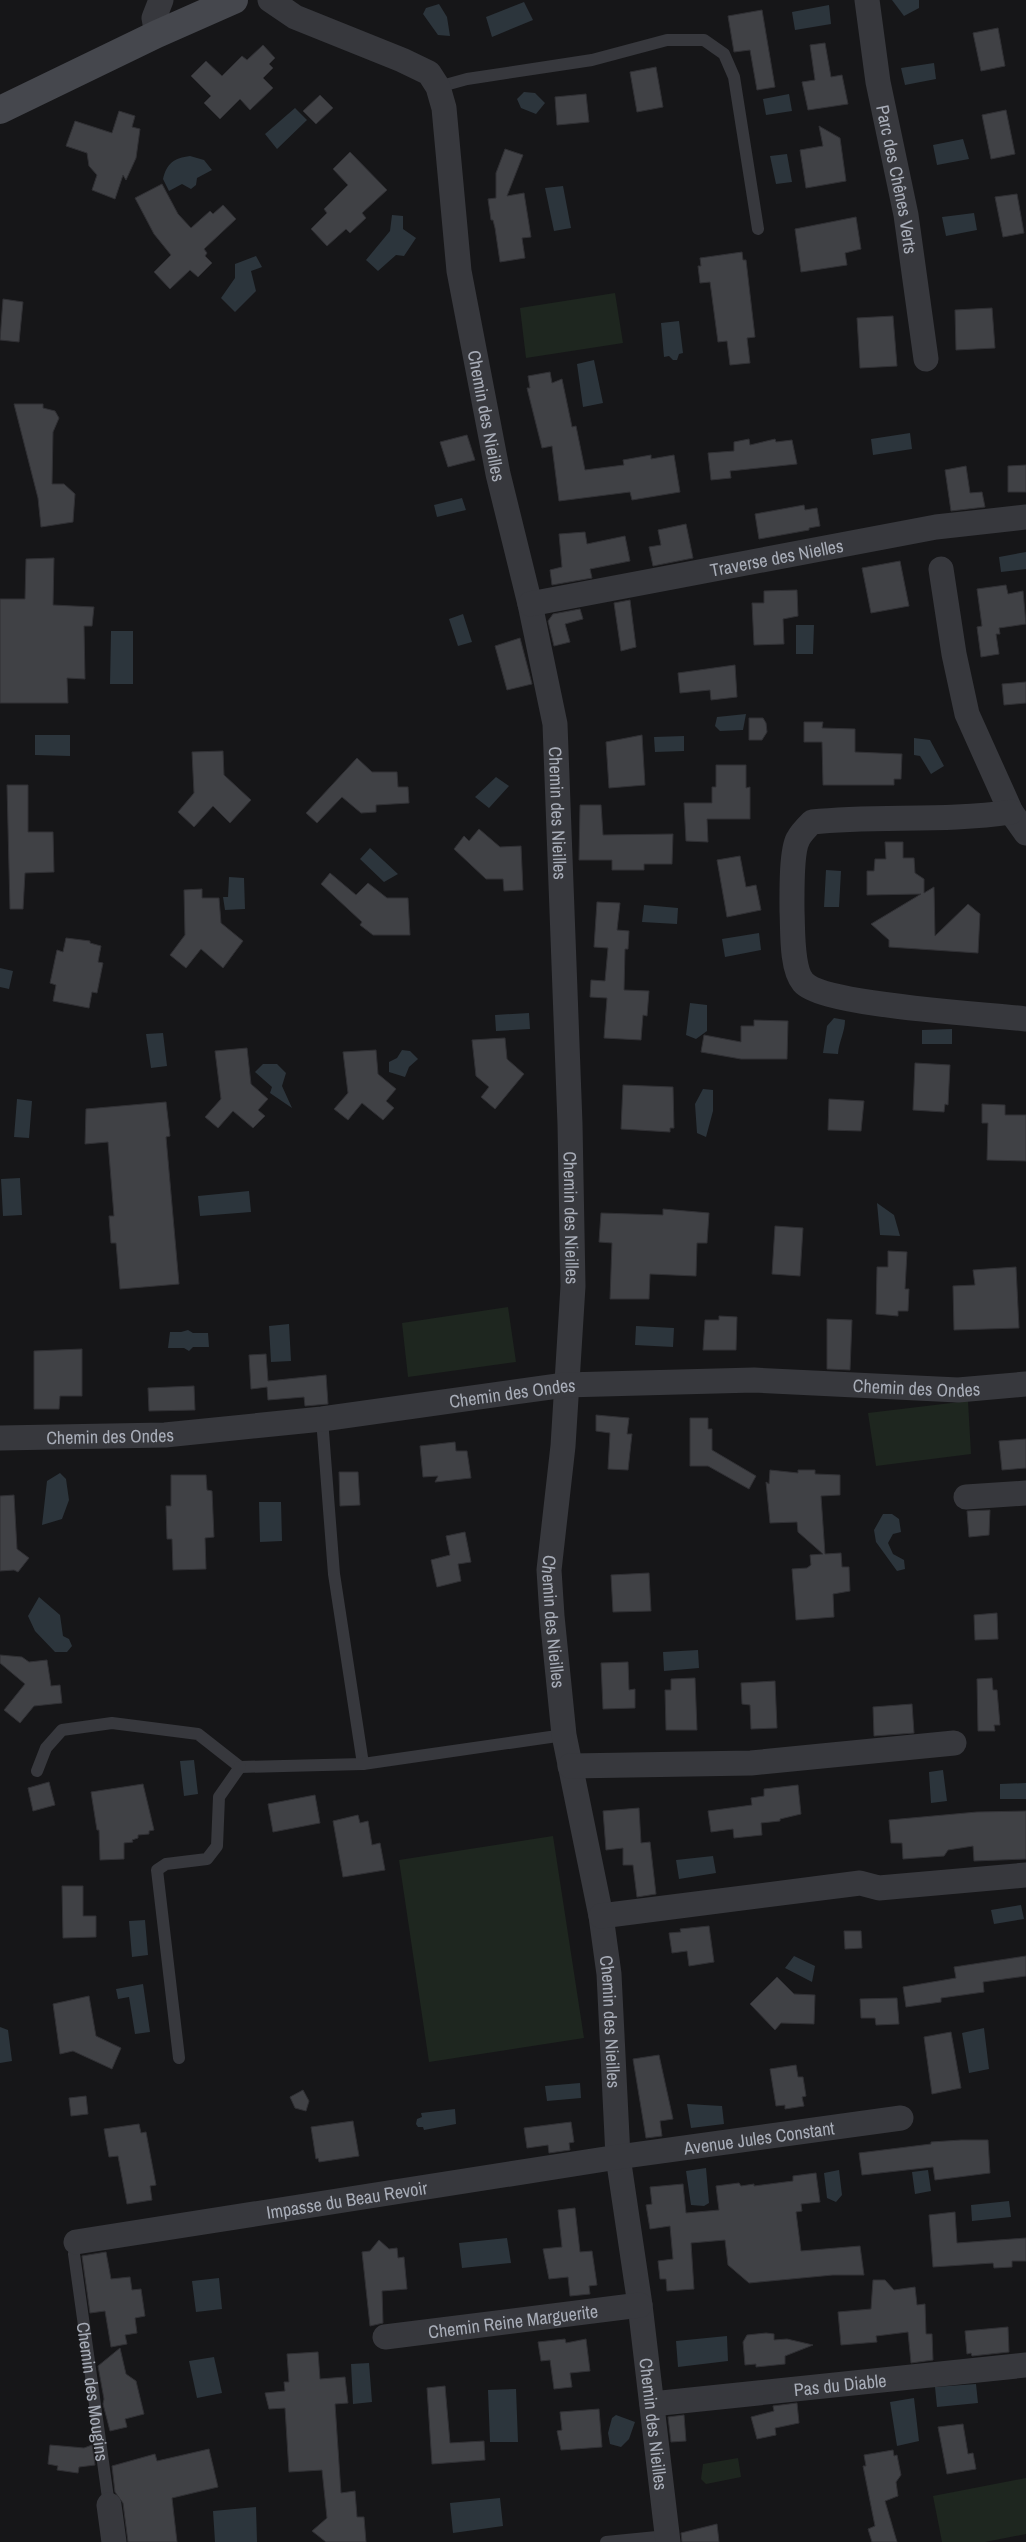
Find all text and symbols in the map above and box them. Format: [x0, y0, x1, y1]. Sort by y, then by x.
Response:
street label: Parc des Chênes Verts [871, 103, 924, 255]
street label: Chemin des Nieilles [462, 348, 512, 484]
street label: Traverse des Nielles [708, 532, 845, 582]
street label: Chemin des Nieilles [543, 746, 573, 880]
street label: Chemin des Nieilles [558, 1151, 585, 1285]
street label: Chemin des Ondes [448, 1372, 576, 1414]
street label: Chemin des Ondes [852, 1372, 981, 1403]
street label: Chemin des Ondes [46, 1422, 175, 1450]
street label: Chemin des Nieilles [536, 1554, 572, 1689]
street label: Chemin des Nieilles [594, 1954, 627, 2089]
street label: Avenue Jules Constant [681, 2115, 836, 2160]
street label: Impasse du Beau Revoir [264, 2175, 429, 2224]
street label: Chemin Reine Marguerite [427, 2298, 599, 2344]
street label: Chemin des Mougins [71, 2320, 115, 2463]
street label: Chemin des Nieilles [634, 2357, 674, 2492]
street label: Pas du Diable [793, 2367, 887, 2402]

